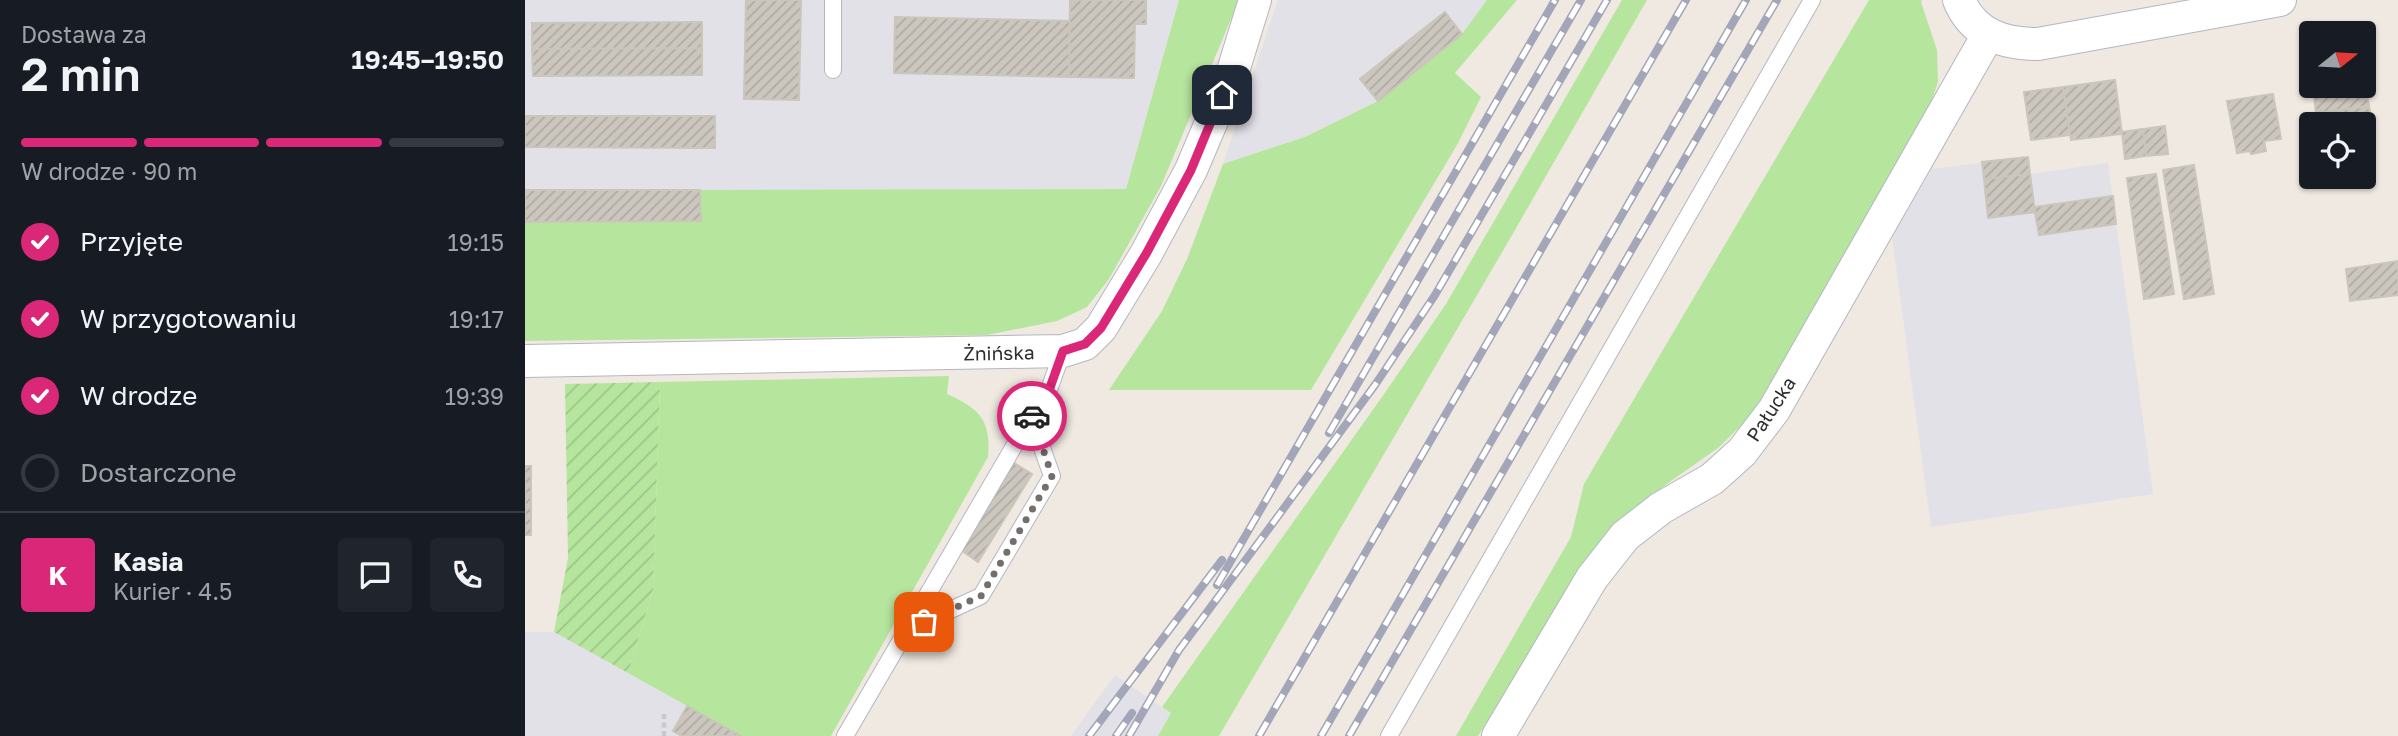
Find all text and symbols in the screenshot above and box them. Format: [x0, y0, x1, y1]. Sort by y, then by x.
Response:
text: Dostawa za [21, 20, 147, 48]
north arrow [2299, 21, 2377, 98]
map controls [2299, 21, 2376, 189]
text: 19:45–19:50 [351, 44, 504, 75]
text: 2 min [21, 46, 141, 101]
pin [1192, 65, 1252, 125]
icon: home [1203, 76, 1241, 114]
button: locate [2299, 112, 2376, 189]
text: W drodze · 90 m [21, 157, 197, 185]
icon: check [21, 223, 59, 261]
text: Przyjęte [80, 226, 183, 257]
text: 19:15 [448, 228, 504, 256]
icon: check [21, 300, 59, 338]
text: W przygotowaniu [80, 303, 297, 334]
text: 19:17 [449, 305, 504, 333]
street label: Żnińska [963, 340, 1035, 365]
street label: Pałucka [1741, 372, 1800, 445]
icon: check [21, 377, 59, 415]
text: W drodze [80, 380, 197, 411]
courier [997, 381, 1067, 451]
text: 19:39 [445, 382, 504, 410]
icon: car [1013, 397, 1051, 435]
text: Dostarczone [80, 457, 237, 488]
button: chat [338, 538, 412, 612]
button: phone [430, 538, 504, 612]
text: Kasia [113, 546, 183, 577]
text: K [49, 560, 67, 591]
text: Kurier · 4.5 [113, 577, 232, 605]
pin [894, 592, 954, 652]
icon: bag [905, 603, 943, 641]

